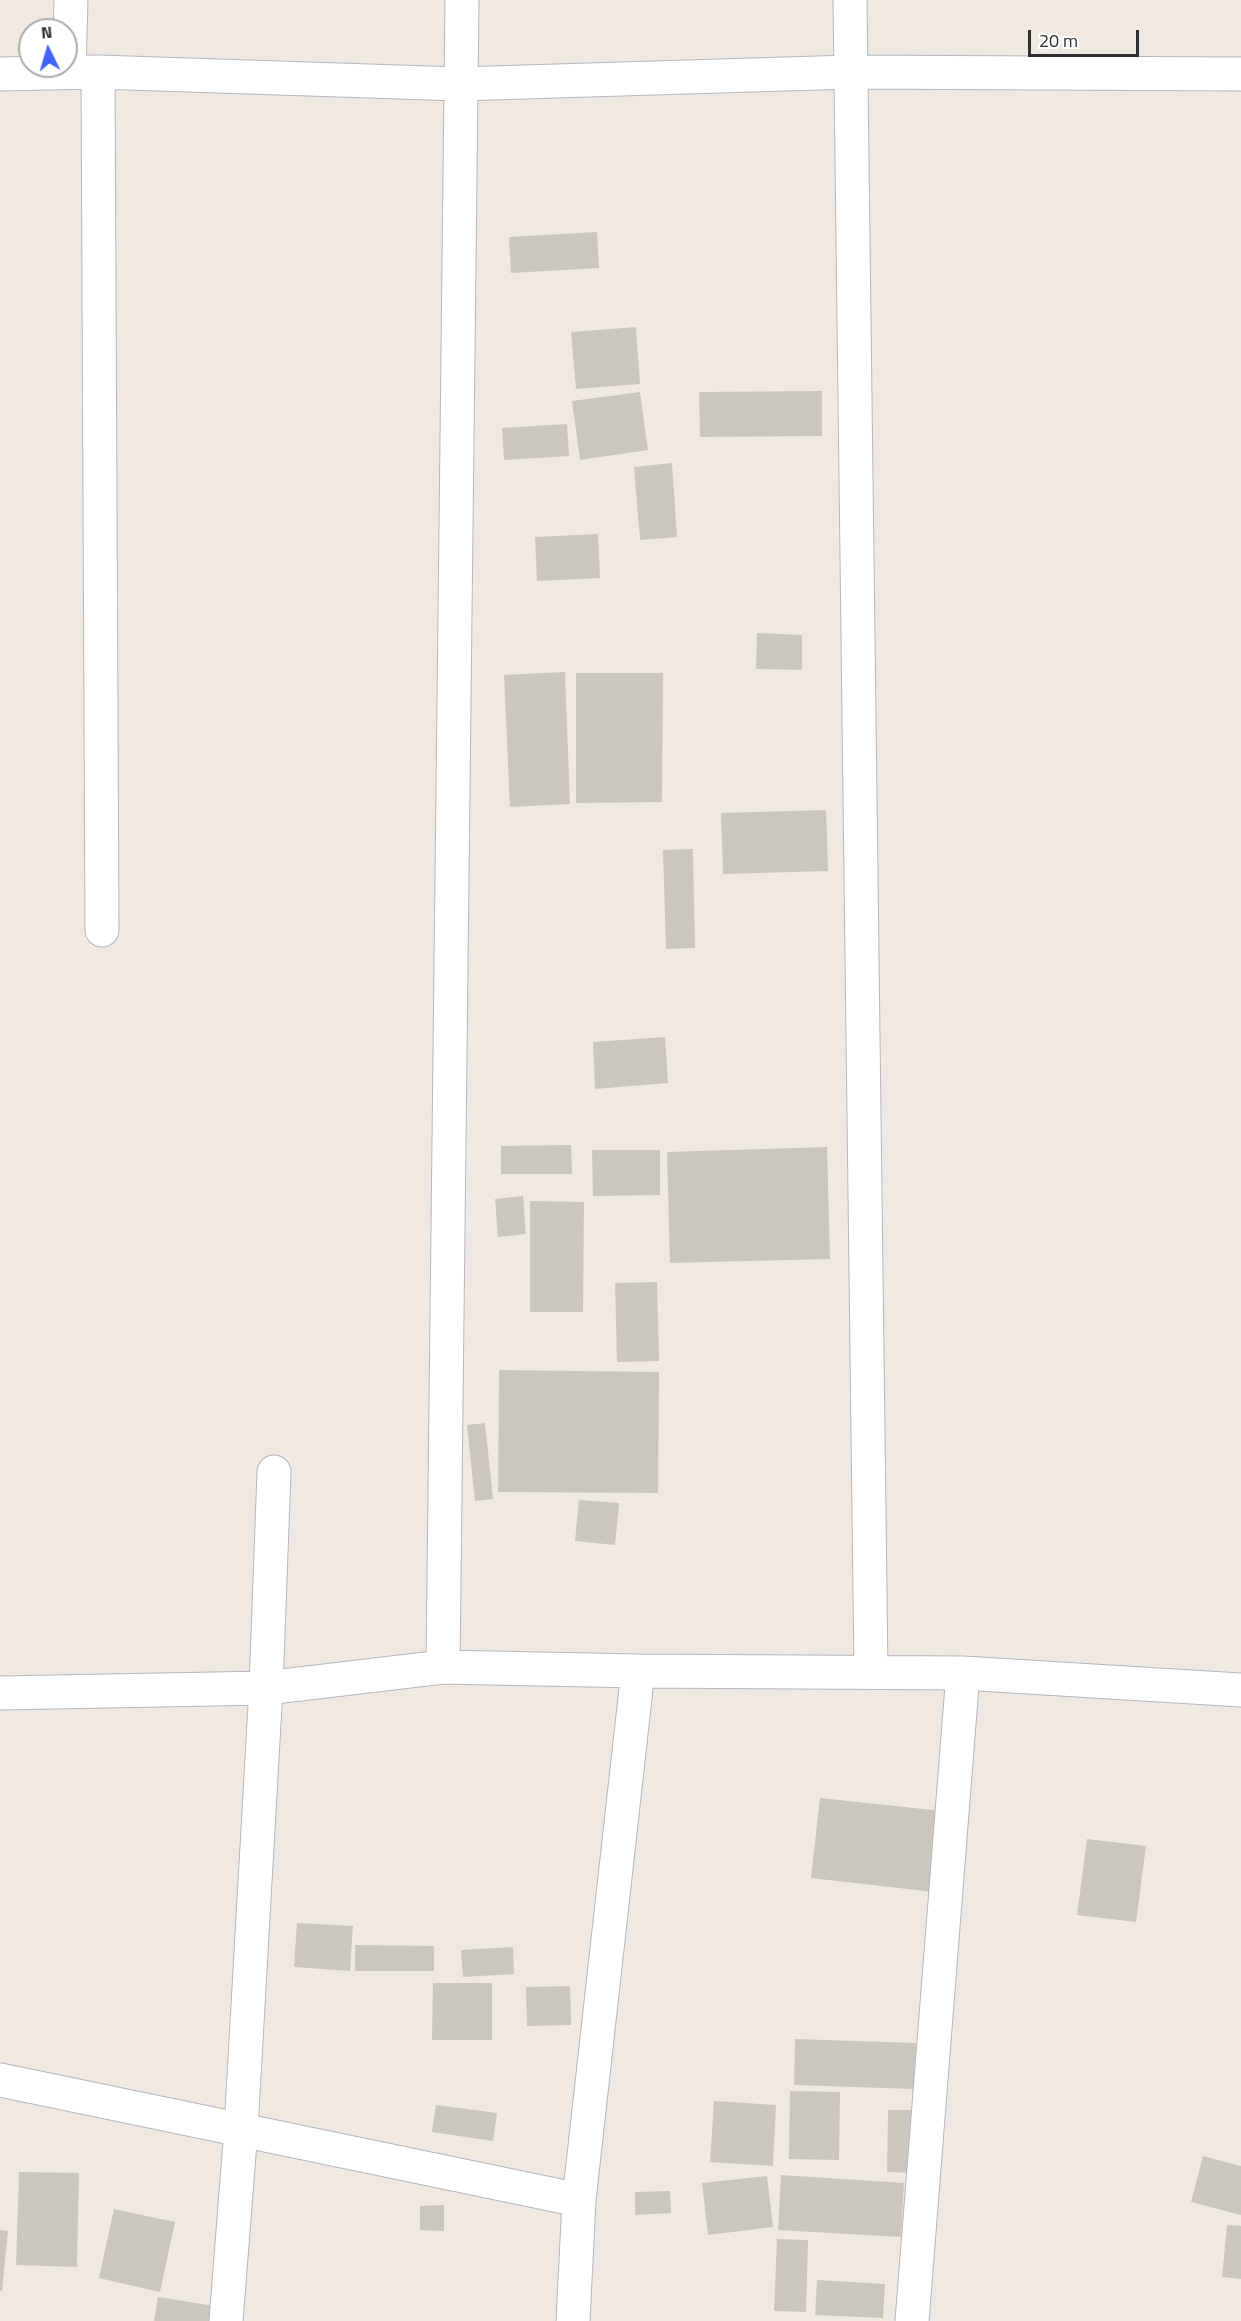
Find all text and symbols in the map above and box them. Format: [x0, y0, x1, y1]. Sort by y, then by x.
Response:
north arrow [18, 18, 78, 78]
scale bar [1031, 18, 1142, 56]
text: N [40, 20, 53, 44]
text: 20 m [1039, 27, 1078, 54]

